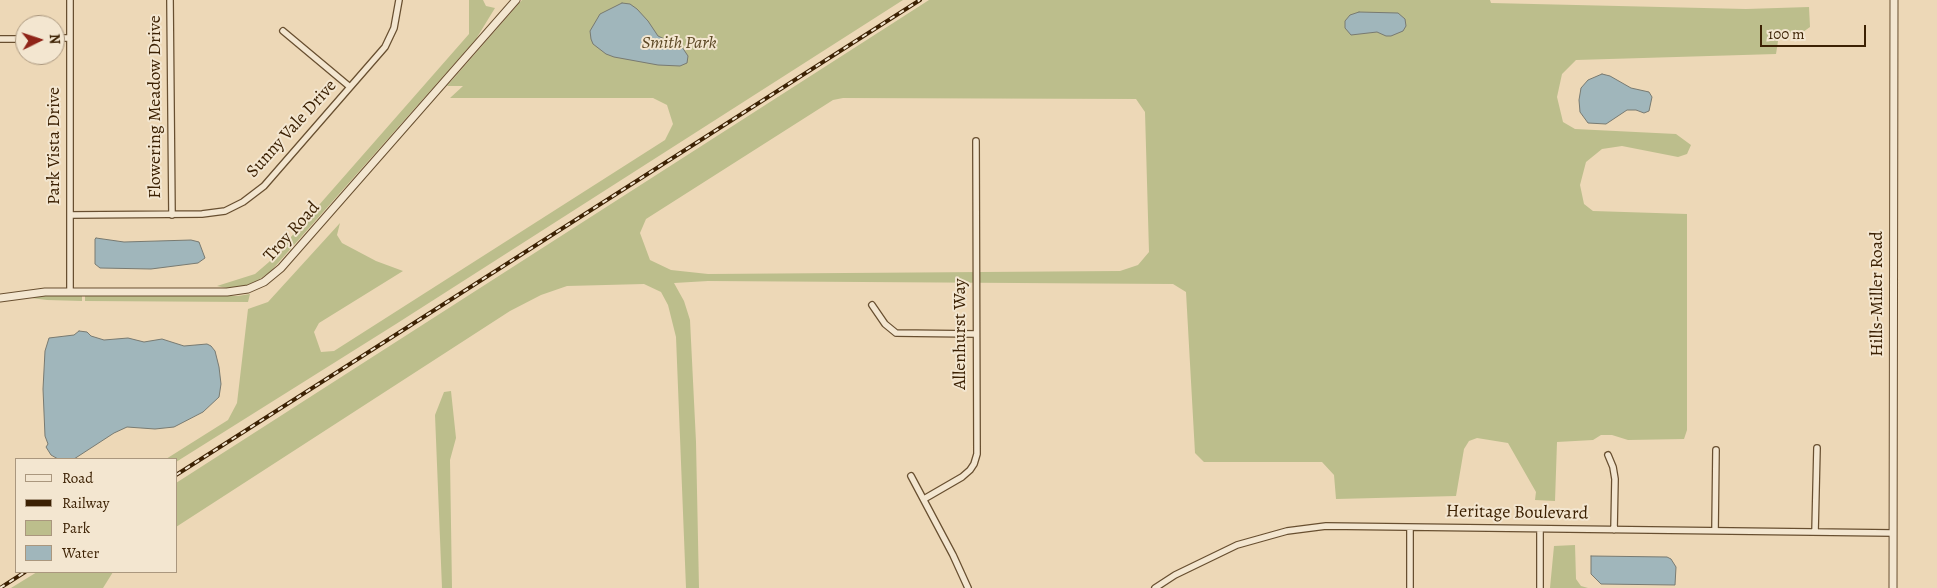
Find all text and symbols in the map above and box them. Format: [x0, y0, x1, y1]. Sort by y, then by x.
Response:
north arrow [15, 15, 65, 65]
street label: Flowering Meadow Drive [145, 15, 167, 199]
scale bar [1762, 15, 1868, 47]
text: 100 m [1768, 24, 1805, 44]
text: N [45, 33, 64, 45]
park label: Smith Park [641, 33, 717, 55]
street label: Sunny Vale Drive [242, 75, 342, 183]
street label: Park Vista Drive [44, 87, 66, 205]
street label: Troy Road [259, 197, 325, 267]
street label: Hills-Miller Road [1867, 231, 1889, 357]
street label: Allenhurst Way [950, 278, 972, 390]
legend [15, 458, 178, 573]
text: Road [62, 468, 93, 488]
text: Railway [62, 493, 109, 513]
street label: Heritage Boulevard [1446, 501, 1588, 525]
text: Park [62, 518, 90, 538]
text: Water [62, 543, 99, 563]

